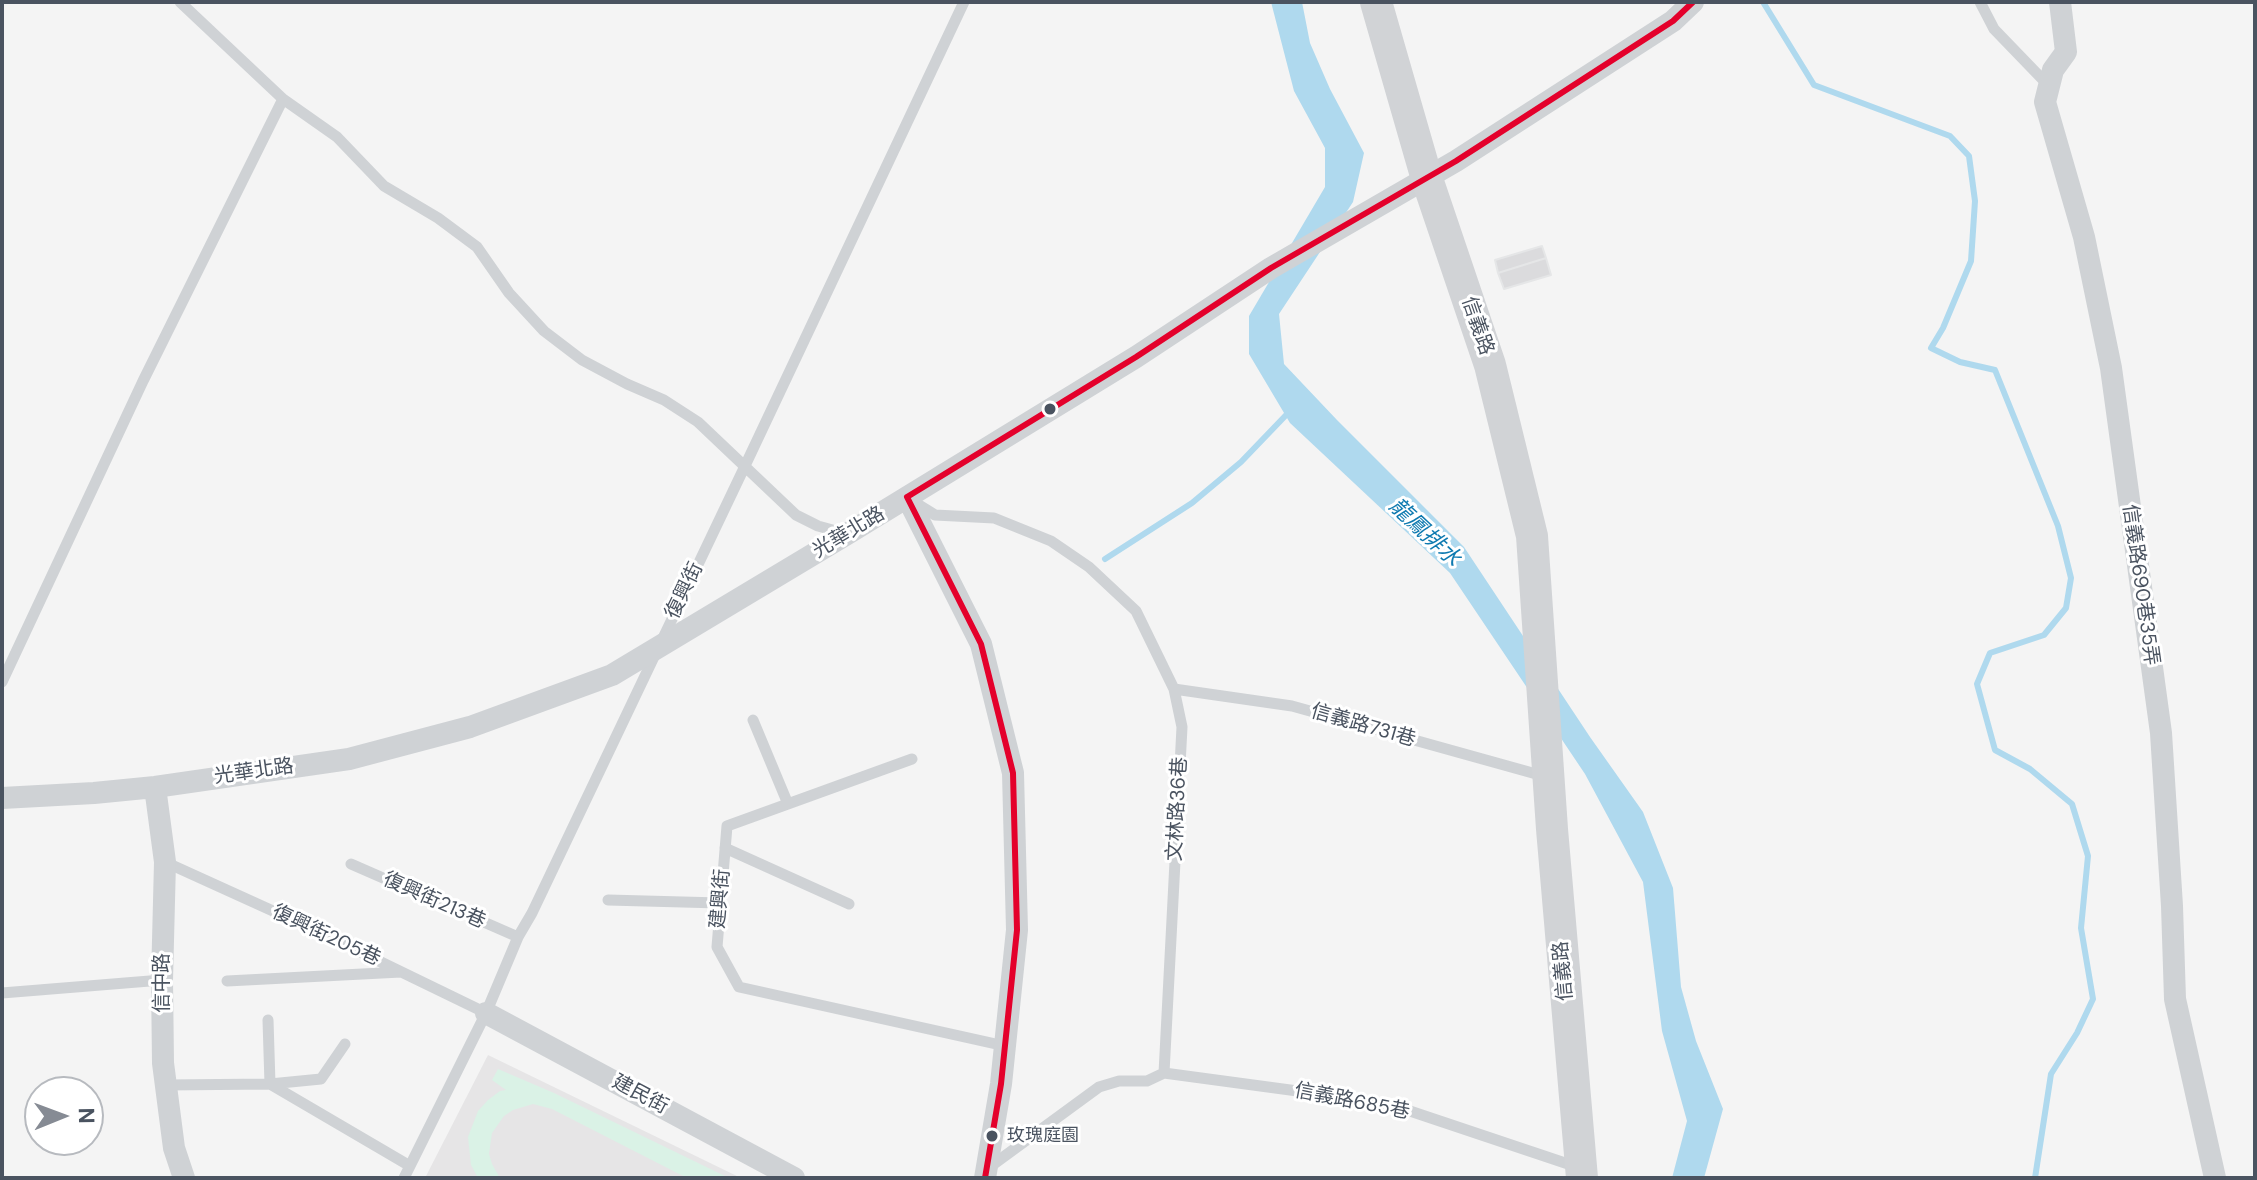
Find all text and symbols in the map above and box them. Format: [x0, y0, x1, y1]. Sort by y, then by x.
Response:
street label: 信義路 [1456, 294, 1498, 358]
unlabelled marker [1042, 401, 1058, 417]
water label: 龍鳳排水 [1383, 493, 1465, 573]
street label: 光華北路 [809, 502, 889, 564]
street label: 信義路690巷35弄 [2117, 503, 2163, 667]
street label: 復興街 [661, 559, 709, 623]
street label: 信義路731巷 [1308, 700, 1418, 752]
street label: 光華北路 [213, 755, 295, 789]
street label: 文林路36巷 [1163, 756, 1193, 862]
street label: 復興街213巷 [379, 868, 489, 934]
street label: 建興街 [706, 868, 736, 930]
street label: 復興街205巷 [268, 900, 384, 972]
street label: 信義路 [1549, 940, 1579, 1002]
street label: 信中路 [151, 953, 175, 1013]
street label: 建民街 [608, 1070, 672, 1120]
north arrow [24, 1076, 104, 1156]
street label: 信義路685巷 [1292, 1079, 1412, 1125]
text: N [72, 1107, 101, 1124]
place label: 玫瑰庭園 [1007, 1125, 1079, 1147]
marker: 玫瑰庭園 [984, 1128, 1000, 1144]

